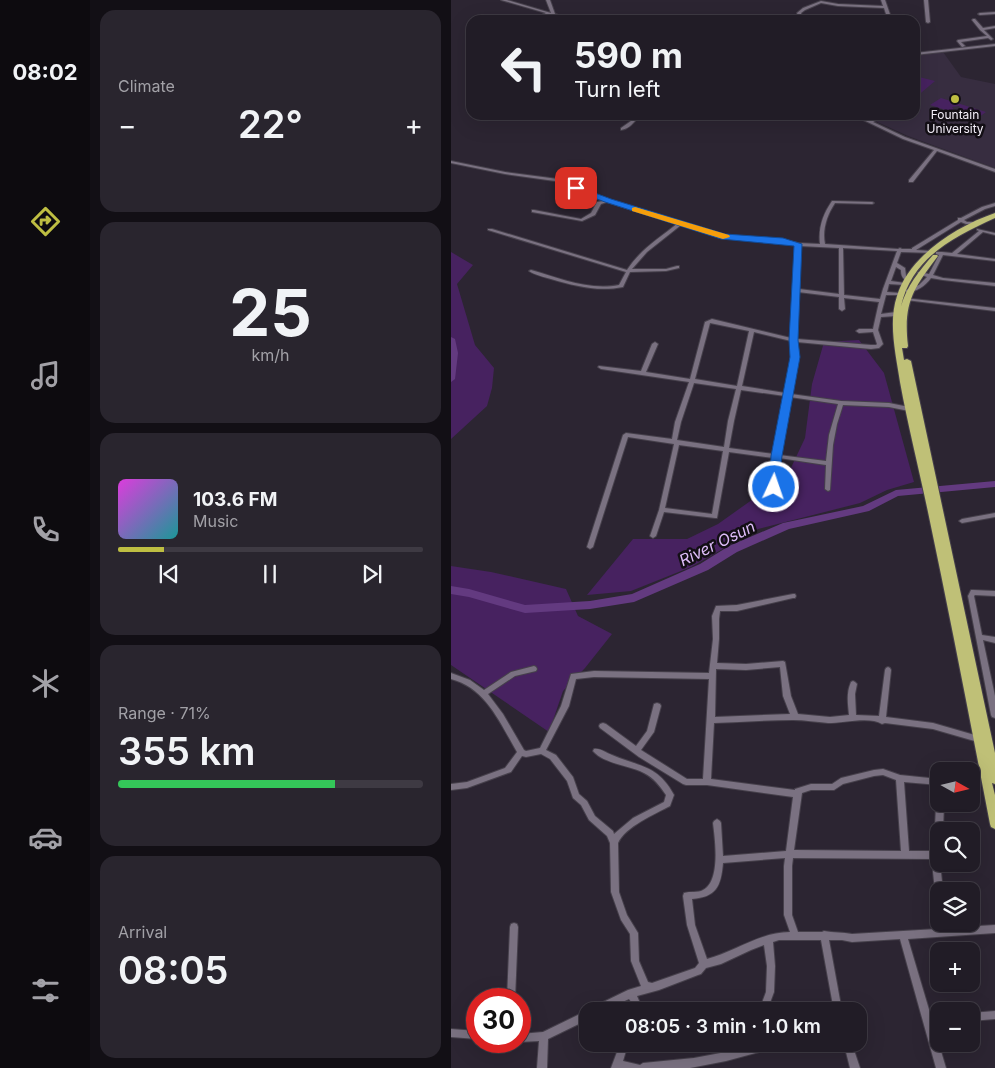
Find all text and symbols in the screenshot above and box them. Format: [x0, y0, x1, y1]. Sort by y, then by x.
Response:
text: 590 m [574, 34, 683, 76]
icon: left [491, 35, 556, 100]
text: 08:02 [12, 59, 78, 85]
text: Climate [118, 76, 175, 96]
text: Turn left [574, 76, 660, 102]
marker: Fountain University [949, 93, 961, 105]
text: 22° [238, 101, 303, 147]
place label: Fountain University [926, 107, 984, 136]
text: − [118, 108, 137, 142]
text: + [404, 108, 423, 142]
pin [555, 167, 597, 209]
icon: arrive [562, 174, 590, 202]
icon: directions [28, 204, 63, 239]
text: 25 [229, 273, 312, 352]
text: km/h [251, 345, 290, 365]
icon: music [28, 358, 63, 393]
position arrow [747, 460, 799, 512]
text: 103.6 FM [193, 488, 277, 511]
text: Music [193, 511, 238, 531]
icon: phone [28, 512, 63, 547]
water label: River Osun [676, 516, 758, 570]
icon: previous [155, 560, 183, 588]
icon: pause [256, 560, 284, 588]
icon: next [358, 560, 386, 588]
icon: climate [28, 666, 63, 701]
text: Range · 71% [118, 703, 211, 723]
text: 355 km [118, 728, 255, 774]
north arrow [930, 762, 980, 812]
map controls [930, 762, 980, 1052]
icon: car [28, 820, 63, 855]
button: search [930, 822, 980, 872]
button: layers [930, 882, 980, 932]
text: Arrival [118, 922, 167, 942]
button: + [930, 942, 980, 992]
text: 08:05 [118, 947, 228, 993]
icon: filters [28, 973, 63, 1008]
speed limit sign: 30 [466, 988, 531, 1053]
button: − [930, 1002, 980, 1052]
text: 08:05 · 3 min · 1.0 km [625, 1015, 821, 1038]

